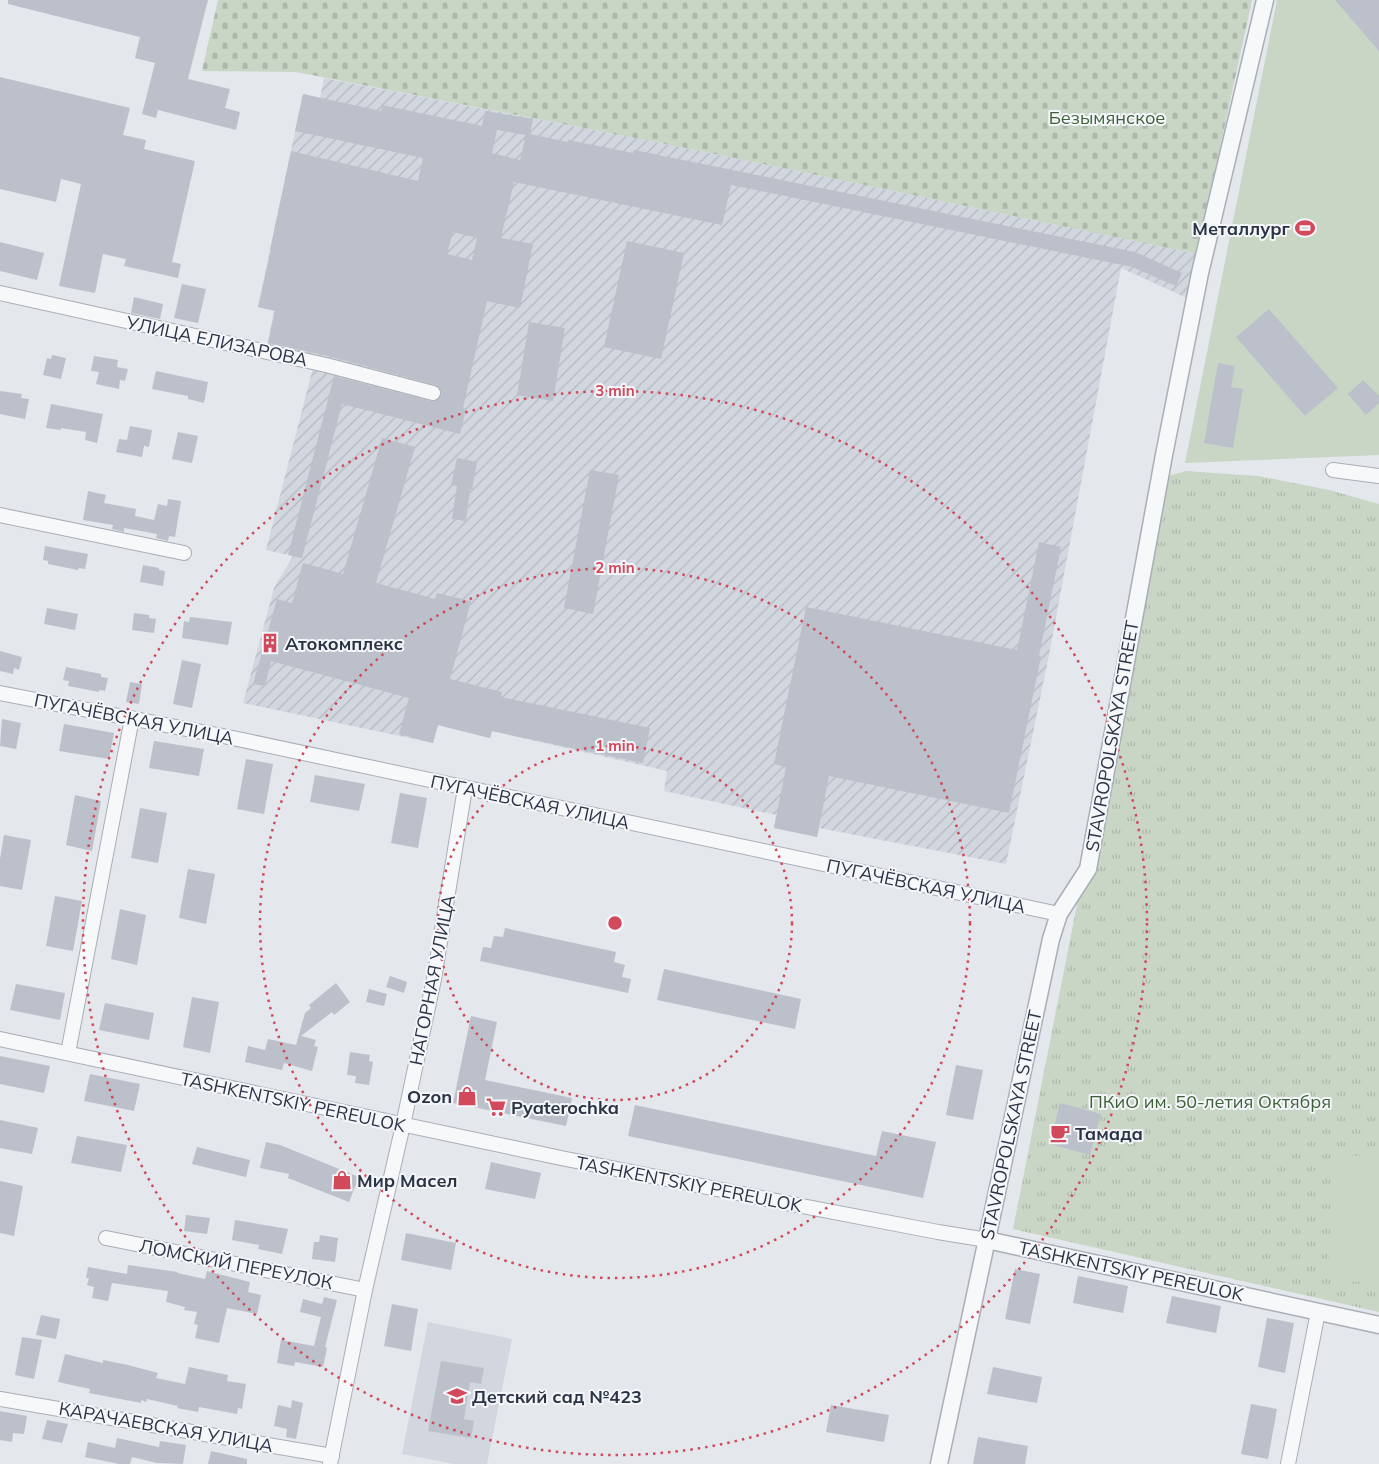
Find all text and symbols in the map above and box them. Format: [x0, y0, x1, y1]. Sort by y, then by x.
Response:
park label: Безымянское [1049, 106, 1165, 129]
place label: Металлург [1192, 217, 1291, 240]
sports icon: Металлург [1294, 217, 1316, 239]
street label: УЛИЦА ЕЛИЗАРОВА [123, 310, 310, 371]
text: 3 min [595, 381, 635, 400]
text: 2 min [595, 558, 635, 577]
street label: STAVROPOLSKAYA STREET [1080, 618, 1144, 853]
building icon: Атокомплекс [259, 632, 281, 654]
place label: Атокомплекс [285, 632, 403, 655]
street label: ПУГАЧЁВСКАЯ УЛИЦА [32, 688, 236, 750]
text: 1 min [595, 736, 635, 755]
street label: ПУГАЧЁВСКАЯ УЛИЦА [428, 770, 632, 834]
street label: ПУГАЧЁВСКАЯ УЛИЦА [824, 854, 1028, 918]
street label: НАГОРНАЯ УЛИЦА [404, 893, 460, 1067]
centre of rings [606, 914, 624, 932]
street label: STAVROPOLSKAYA STREET [975, 1008, 1047, 1242]
street label: TASHKENTSKIY PEREULOK [178, 1067, 408, 1137]
place label: Ozon [407, 1085, 452, 1108]
shop icon: Ozon [456, 1085, 478, 1107]
park label: ПКиО им. 50-летия Октября [1089, 1090, 1331, 1113]
supermarket icon: Pyaterochka [485, 1096, 507, 1118]
place label: Pyaterochka [511, 1096, 619, 1119]
cafe icon: Тамада [1049, 1122, 1071, 1144]
place label: Тамада [1075, 1122, 1143, 1145]
street label: TASHKENTSKIY PEREULOK [574, 1151, 804, 1217]
shop icon: Мир Масел [331, 1169, 353, 1191]
place label: Мир Масел [357, 1169, 458, 1192]
street label: ЛОМСКИЙ ПЕРЕУЛОК [137, 1234, 335, 1294]
street label: TASHKENTSKIY PEREULOK [1016, 1236, 1246, 1306]
school or university icon: Детский сад №423 [446, 1385, 468, 1407]
place label: Детский сад №423 [472, 1385, 642, 1408]
street label: КАРАЧАЕВСКАЯ УЛИЦА [57, 1397, 275, 1457]

